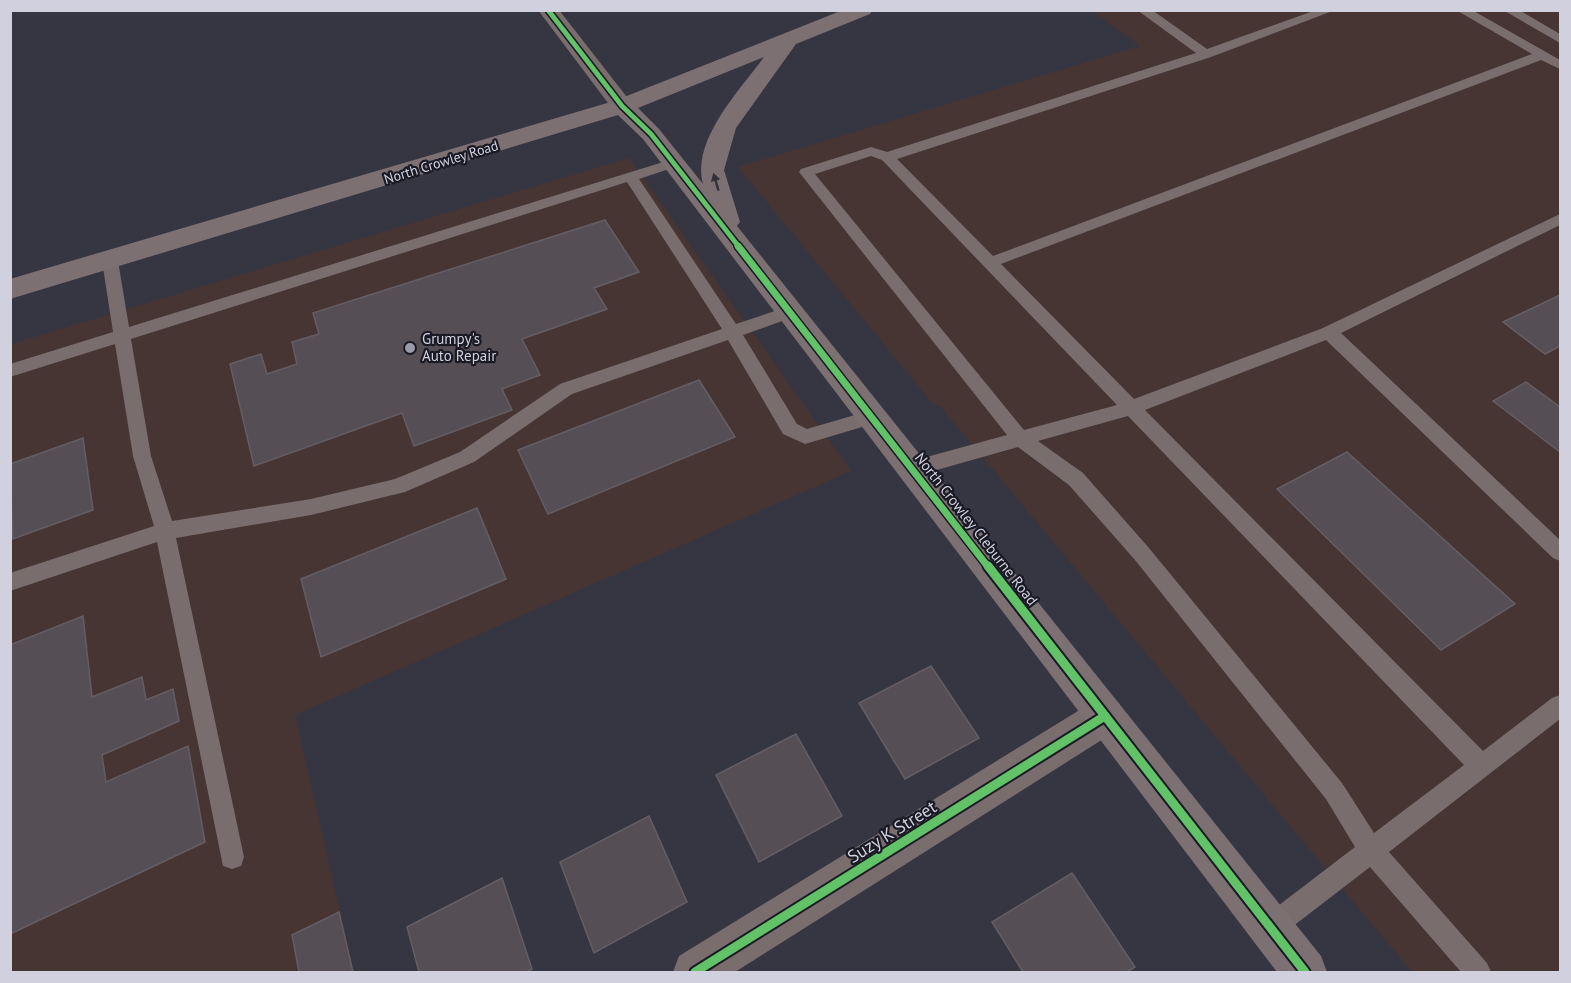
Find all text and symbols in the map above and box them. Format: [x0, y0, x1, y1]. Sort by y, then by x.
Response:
street label: North Crowley Road [382, 136, 500, 188]
one-way arrow [711, 172, 720, 190]
place label: Grumpy's Auto Repair [422, 329, 496, 365]
marker: Grumpy's Auto Repair [403, 341, 417, 355]
street label: North Crowley Cleburne Road [911, 448, 1042, 609]
street label: Suzy K Street [843, 795, 941, 868]

